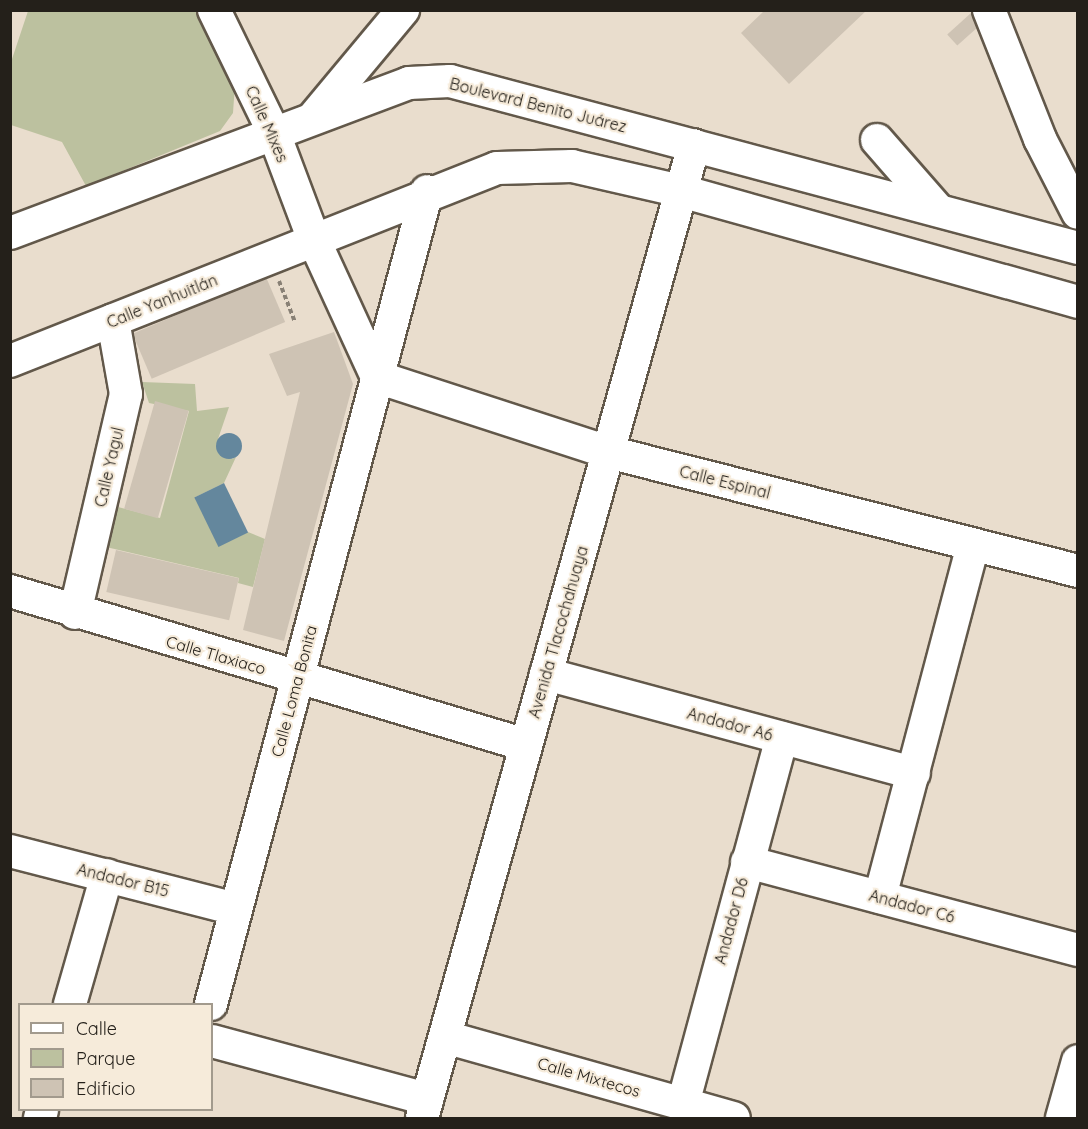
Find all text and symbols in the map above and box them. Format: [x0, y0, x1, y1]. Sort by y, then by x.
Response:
street label: Boulevard Benito Juárez [448, 74, 628, 136]
street label: Calle Mixes [242, 83, 292, 165]
street label: Calle Yanhuitlán [104, 270, 220, 332]
street label: Calle Yagul [90, 425, 128, 509]
street label: Calle Espinal [678, 461, 772, 503]
street label: Avenida Tlacochahuaya [524, 544, 592, 720]
street label: Calle Loma Bonita [267, 623, 321, 759]
street label: Calle Tlaxiaco [164, 632, 268, 678]
street label: Andador A6 [685, 703, 775, 745]
street label: Andador B15 [75, 859, 171, 901]
street label: Andador D6 [710, 876, 752, 966]
street label: Andador C6 [867, 885, 957, 927]
legend [18, 1003, 213, 1111]
text: Calle [76, 1017, 117, 1040]
text: Parque [76, 1047, 135, 1070]
street label: Calle Mixtecos [536, 1053, 642, 1101]
text: Edificio [76, 1077, 135, 1100]

